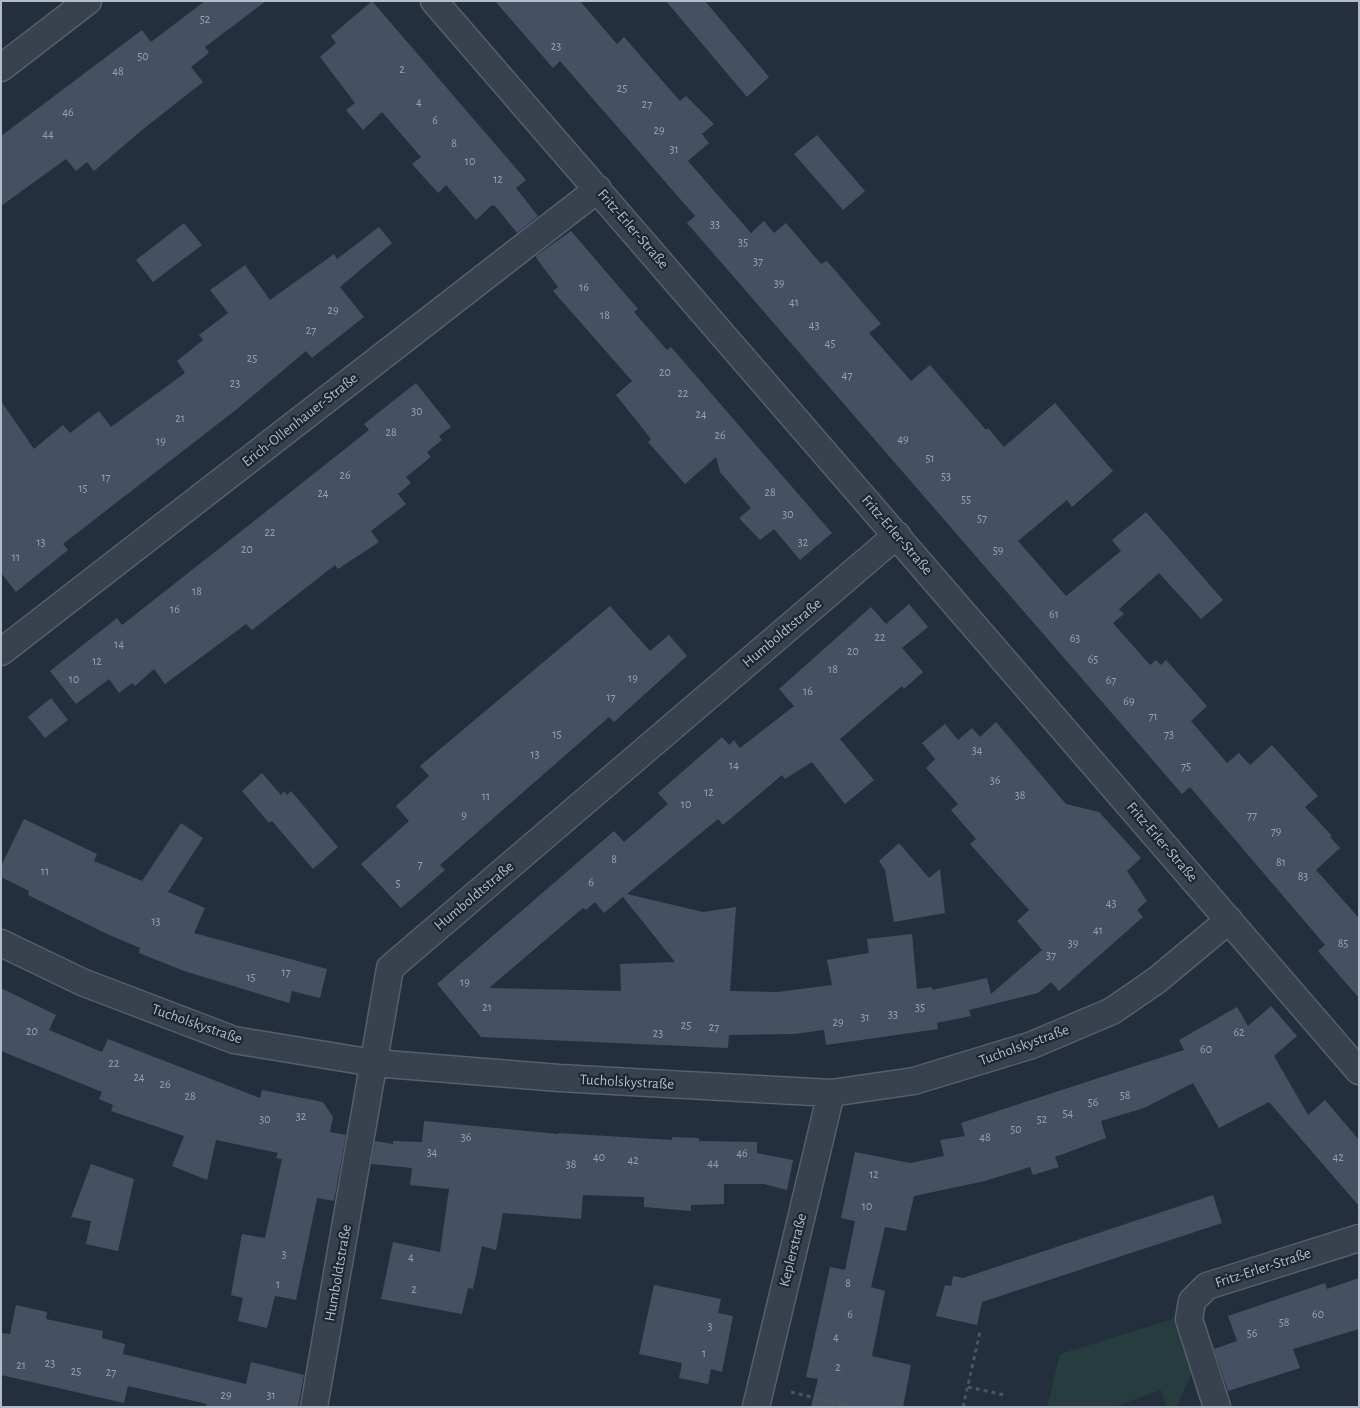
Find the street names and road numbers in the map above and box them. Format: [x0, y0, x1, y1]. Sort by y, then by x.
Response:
street label: Fritz-Erler-Straße [593, 185, 673, 273]
street label: Erich-Ollenhauer-Straße [238, 369, 362, 471]
street label: Fritz-Erler-Straße [857, 491, 937, 579]
street label: Humboldtstraße [739, 595, 825, 671]
street label: Fritz-Erler-Straße [1122, 798, 1202, 886]
street label: Humboldtstraße [431, 858, 517, 934]
street label: Tucholskystraße [149, 1000, 245, 1048]
street label: Tucholskystraße [977, 1020, 1071, 1070]
street label: Tucholskystraße [579, 1071, 675, 1093]
street label: Keplerstraße [775, 1211, 811, 1289]
street label: Humboldtstraße [321, 1223, 355, 1323]
street label: Fritz-Erler-Straße [1213, 1244, 1313, 1292]

